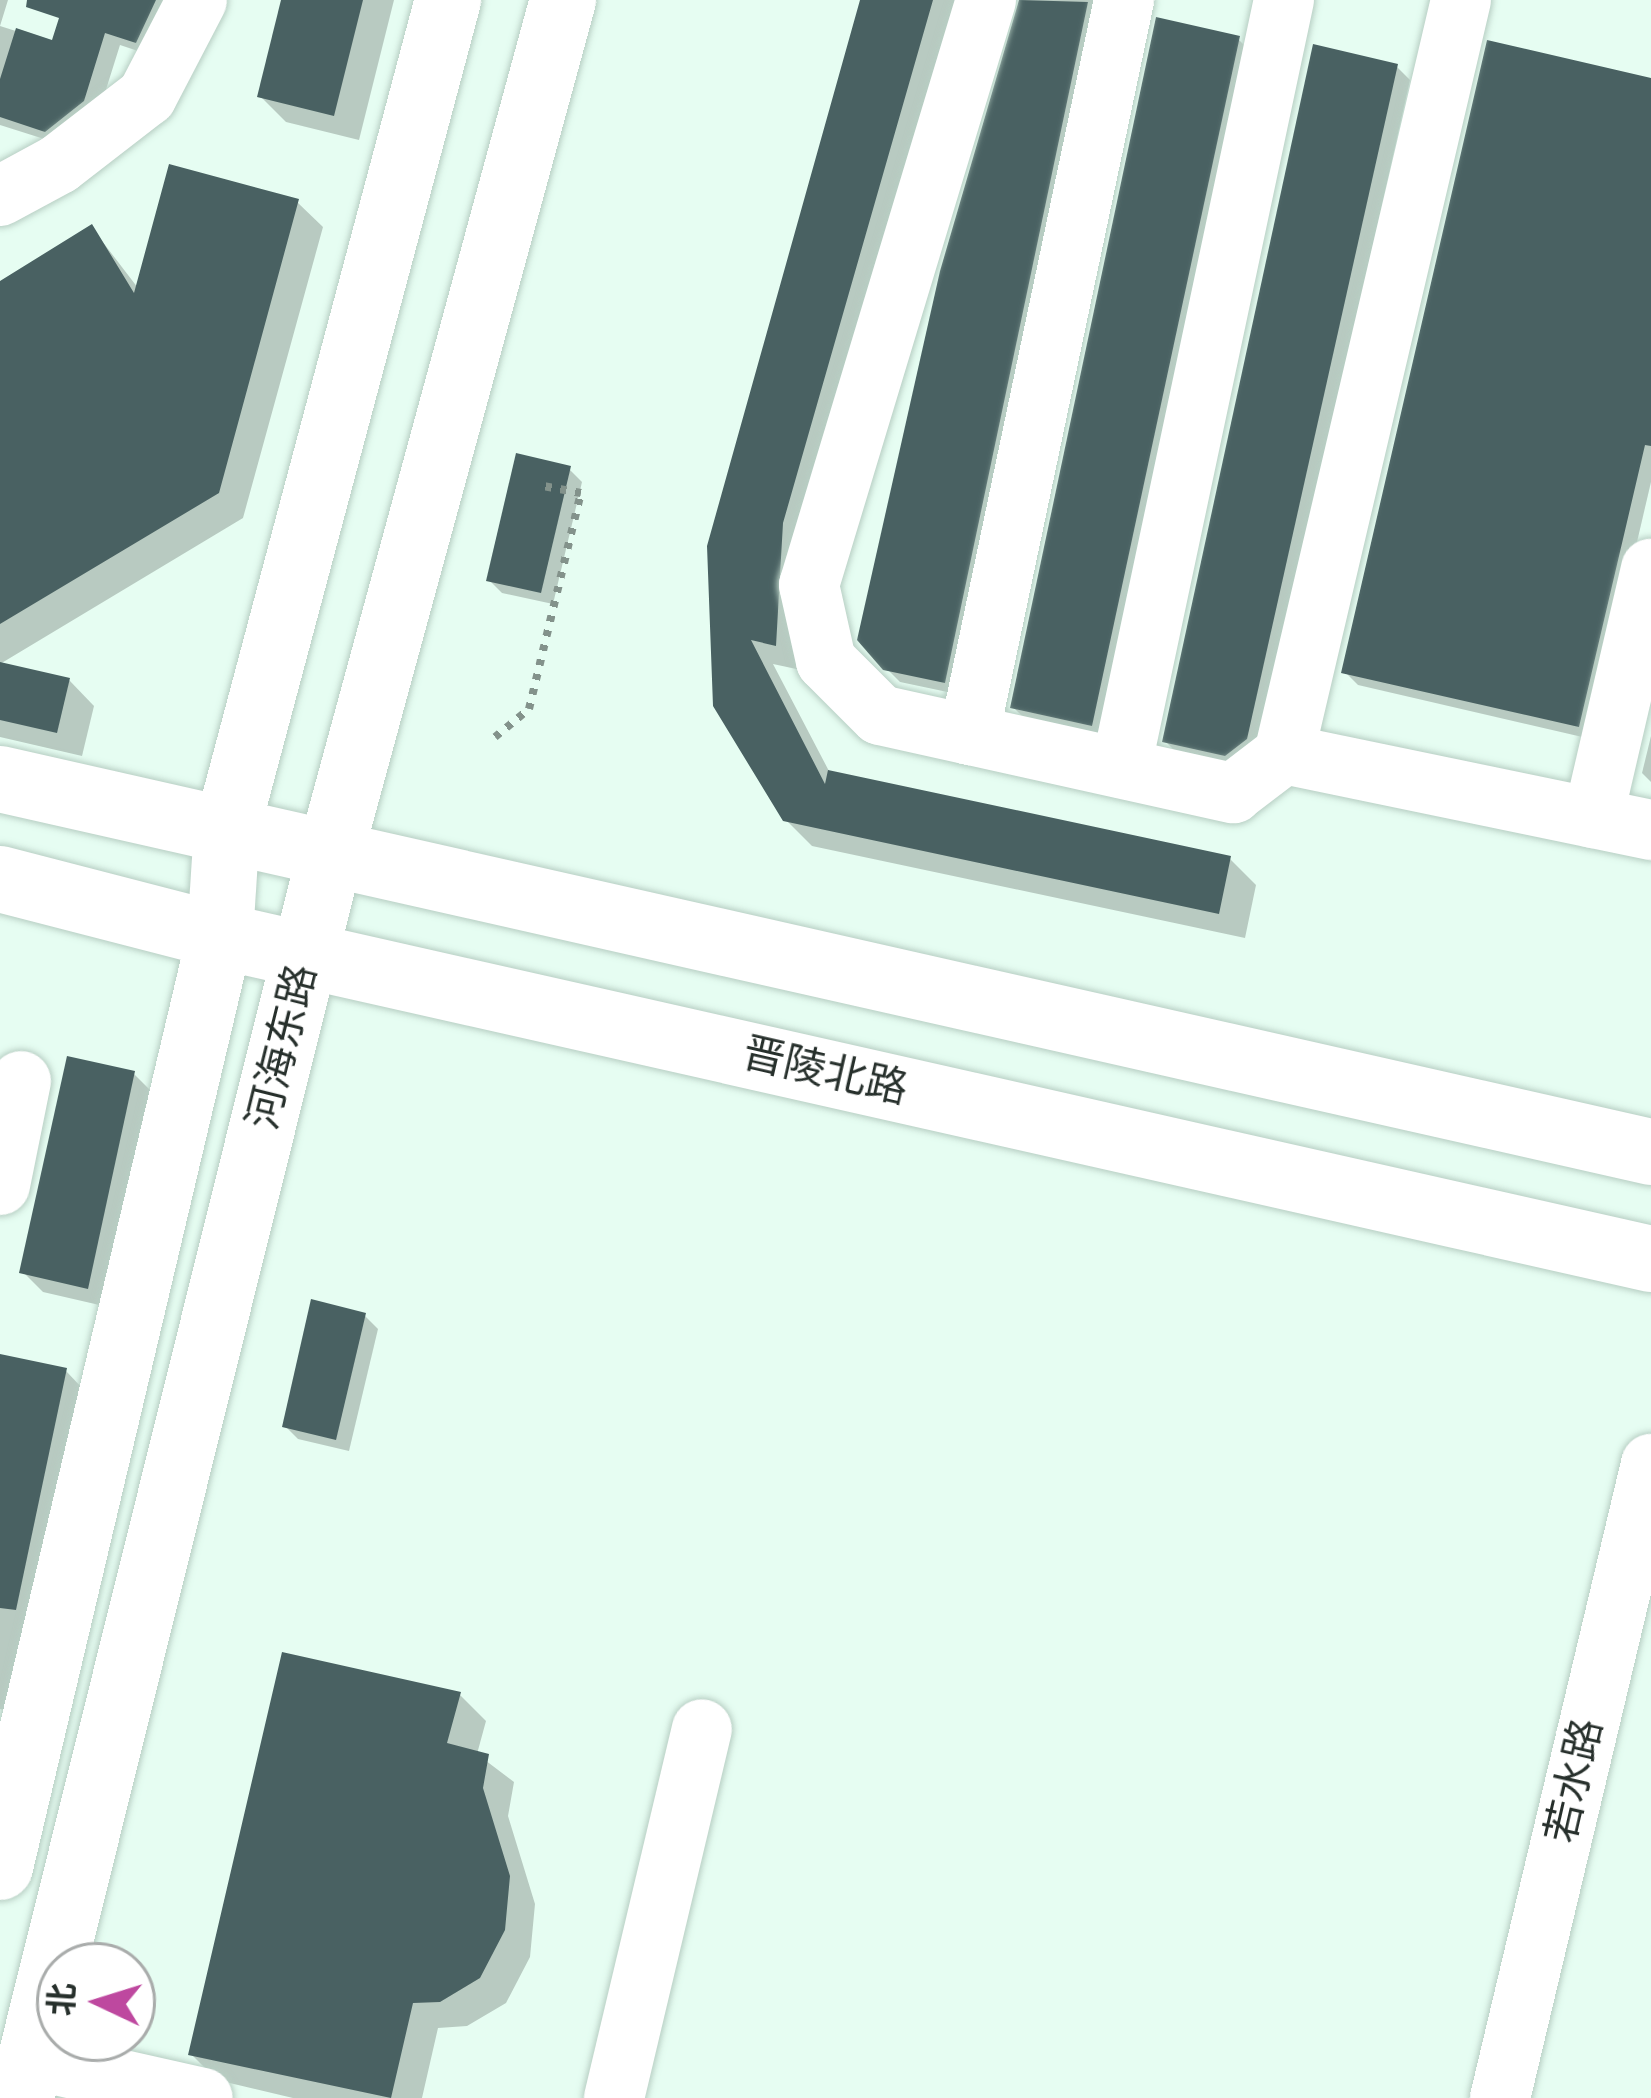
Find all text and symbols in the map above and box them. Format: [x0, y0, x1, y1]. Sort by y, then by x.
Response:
street label: 河海东路 [238, 959, 328, 1135]
street label: 晋陵北路 [737, 1029, 913, 1115]
street label: 若水路 [1536, 1714, 1614, 1848]
north arrow [36, 1942, 156, 2062]
text: 北 [38, 1982, 87, 2018]

